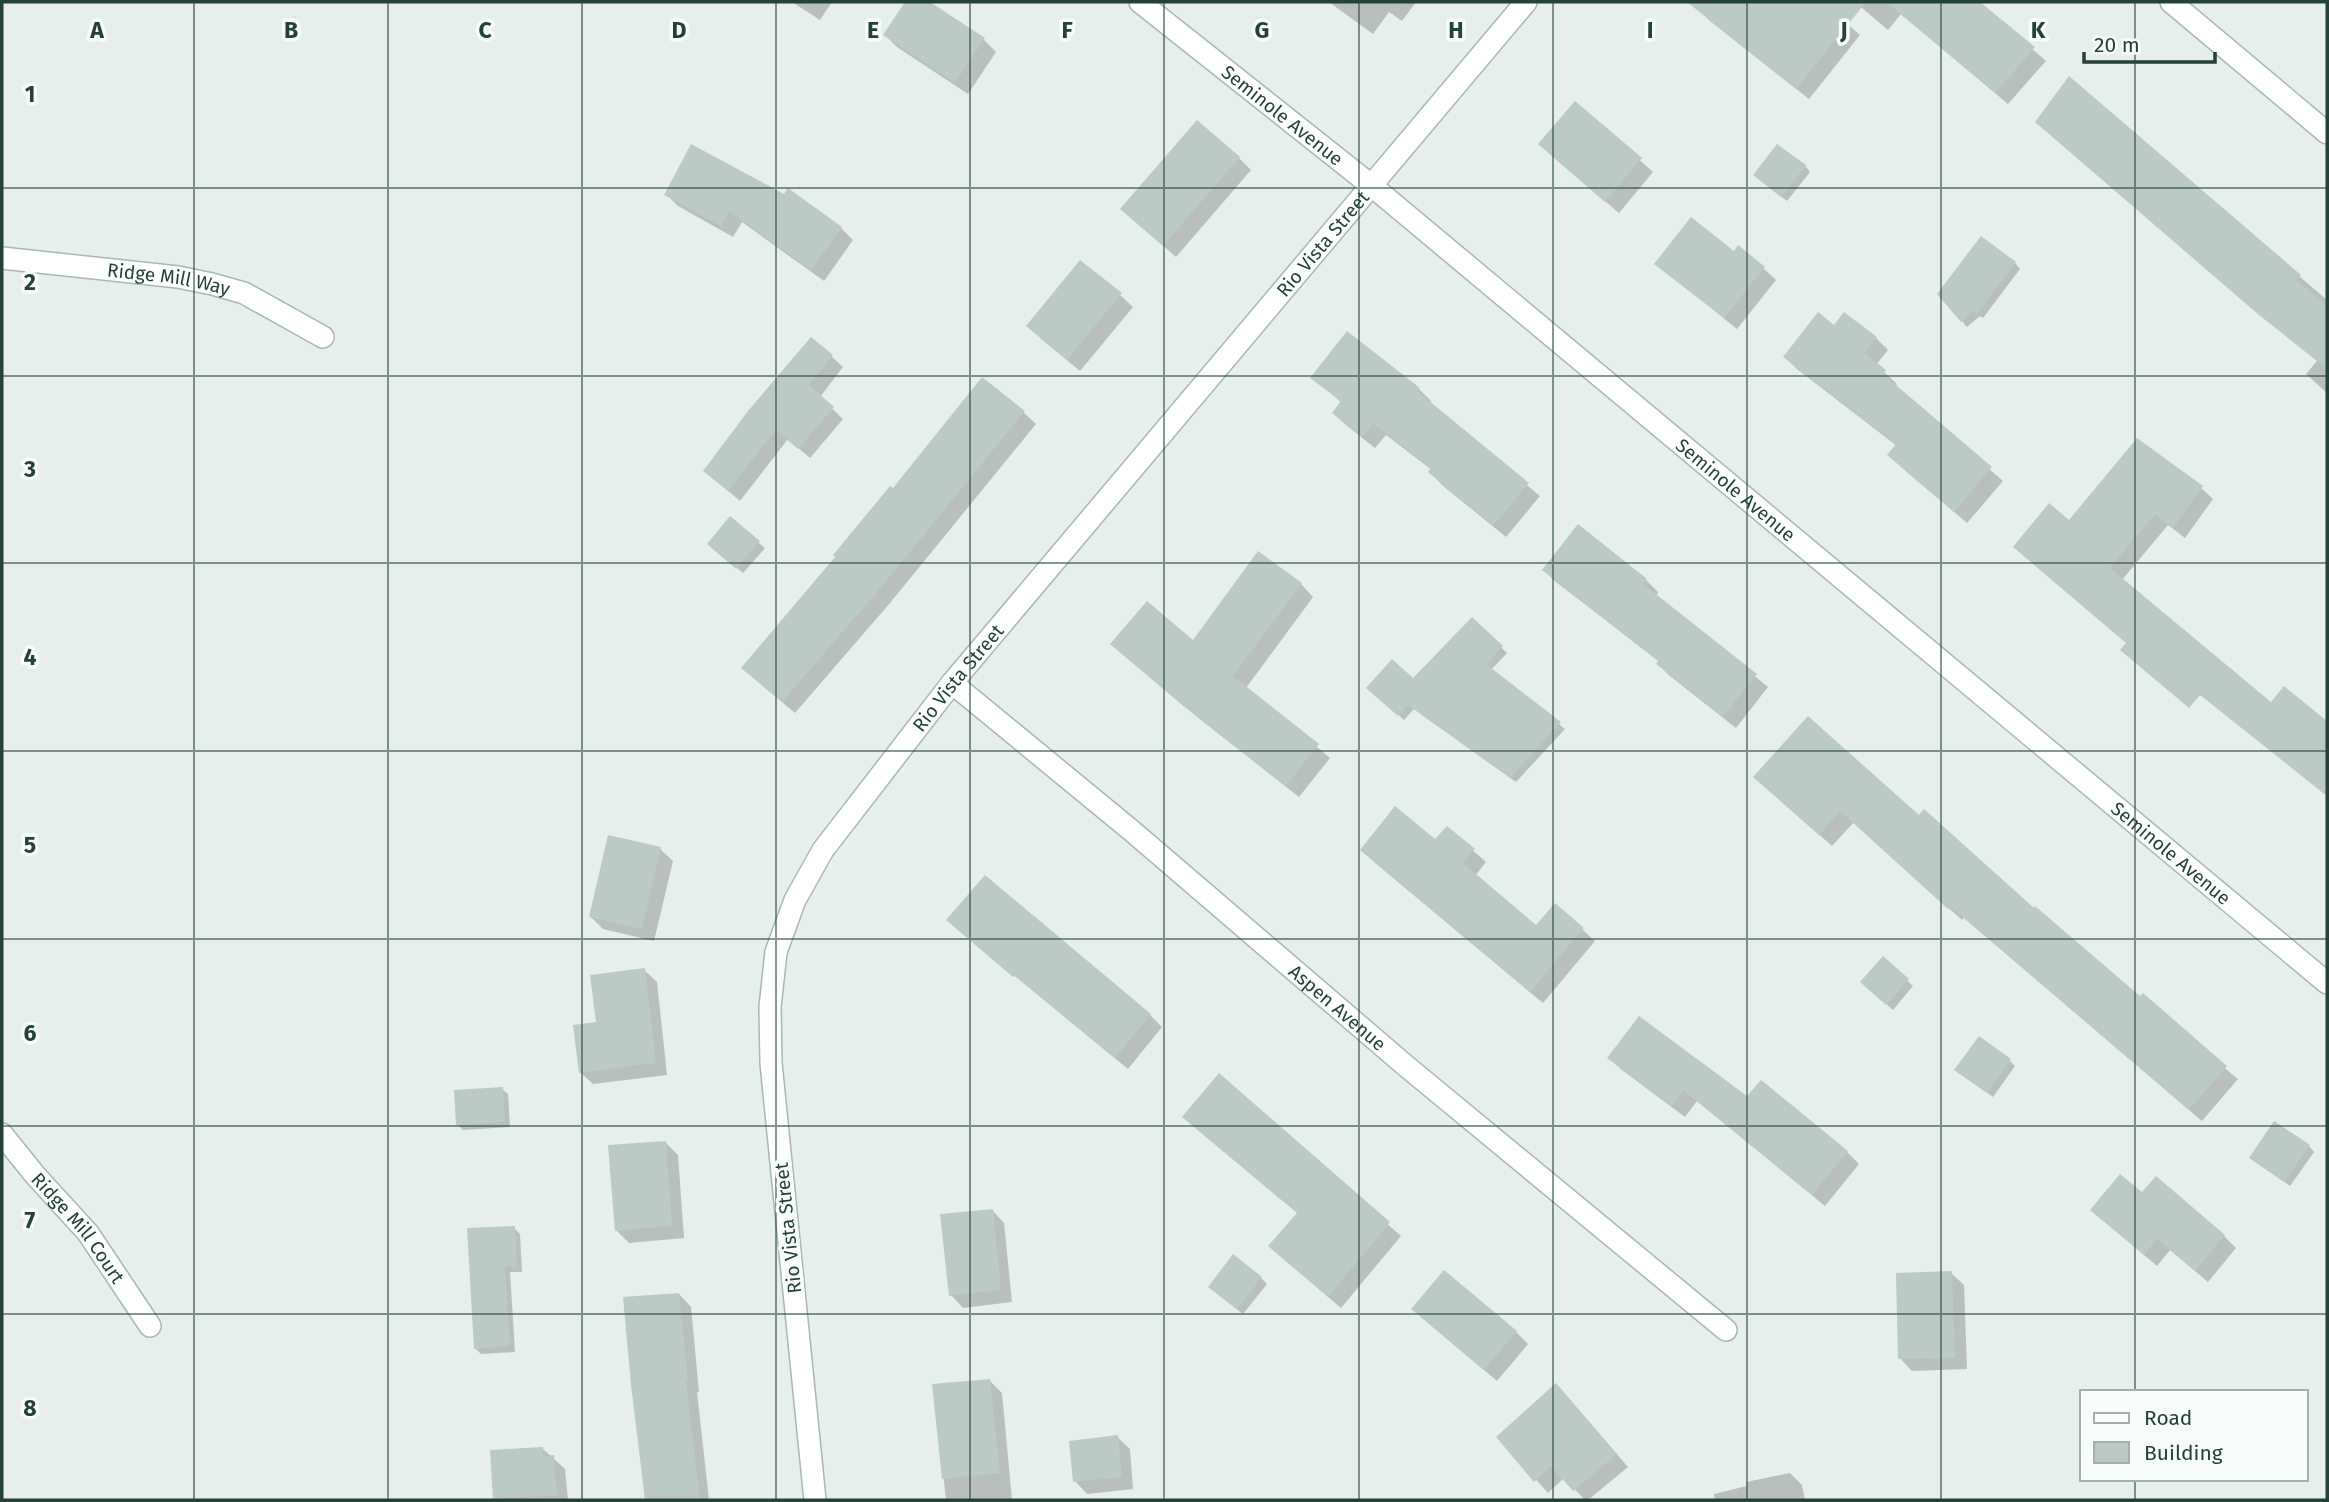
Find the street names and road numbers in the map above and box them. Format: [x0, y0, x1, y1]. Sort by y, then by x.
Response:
street label: Seminole Avenue [1217, 60, 1348, 170]
street label: Rio Vista Street [1271, 186, 1374, 301]
street label: Ridge Mill Way [106, 258, 233, 300]
street label: Seminole Avenue [1671, 433, 1800, 546]
street label: Rio Vista Street [907, 619, 1008, 736]
street label: Seminole Avenue [2107, 796, 2236, 909]
street label: Aspen Avenue [1284, 959, 1391, 1055]
street label: Rio Vista Street [770, 1161, 806, 1295]
street label: Ridge Mill Court [27, 1167, 130, 1288]

